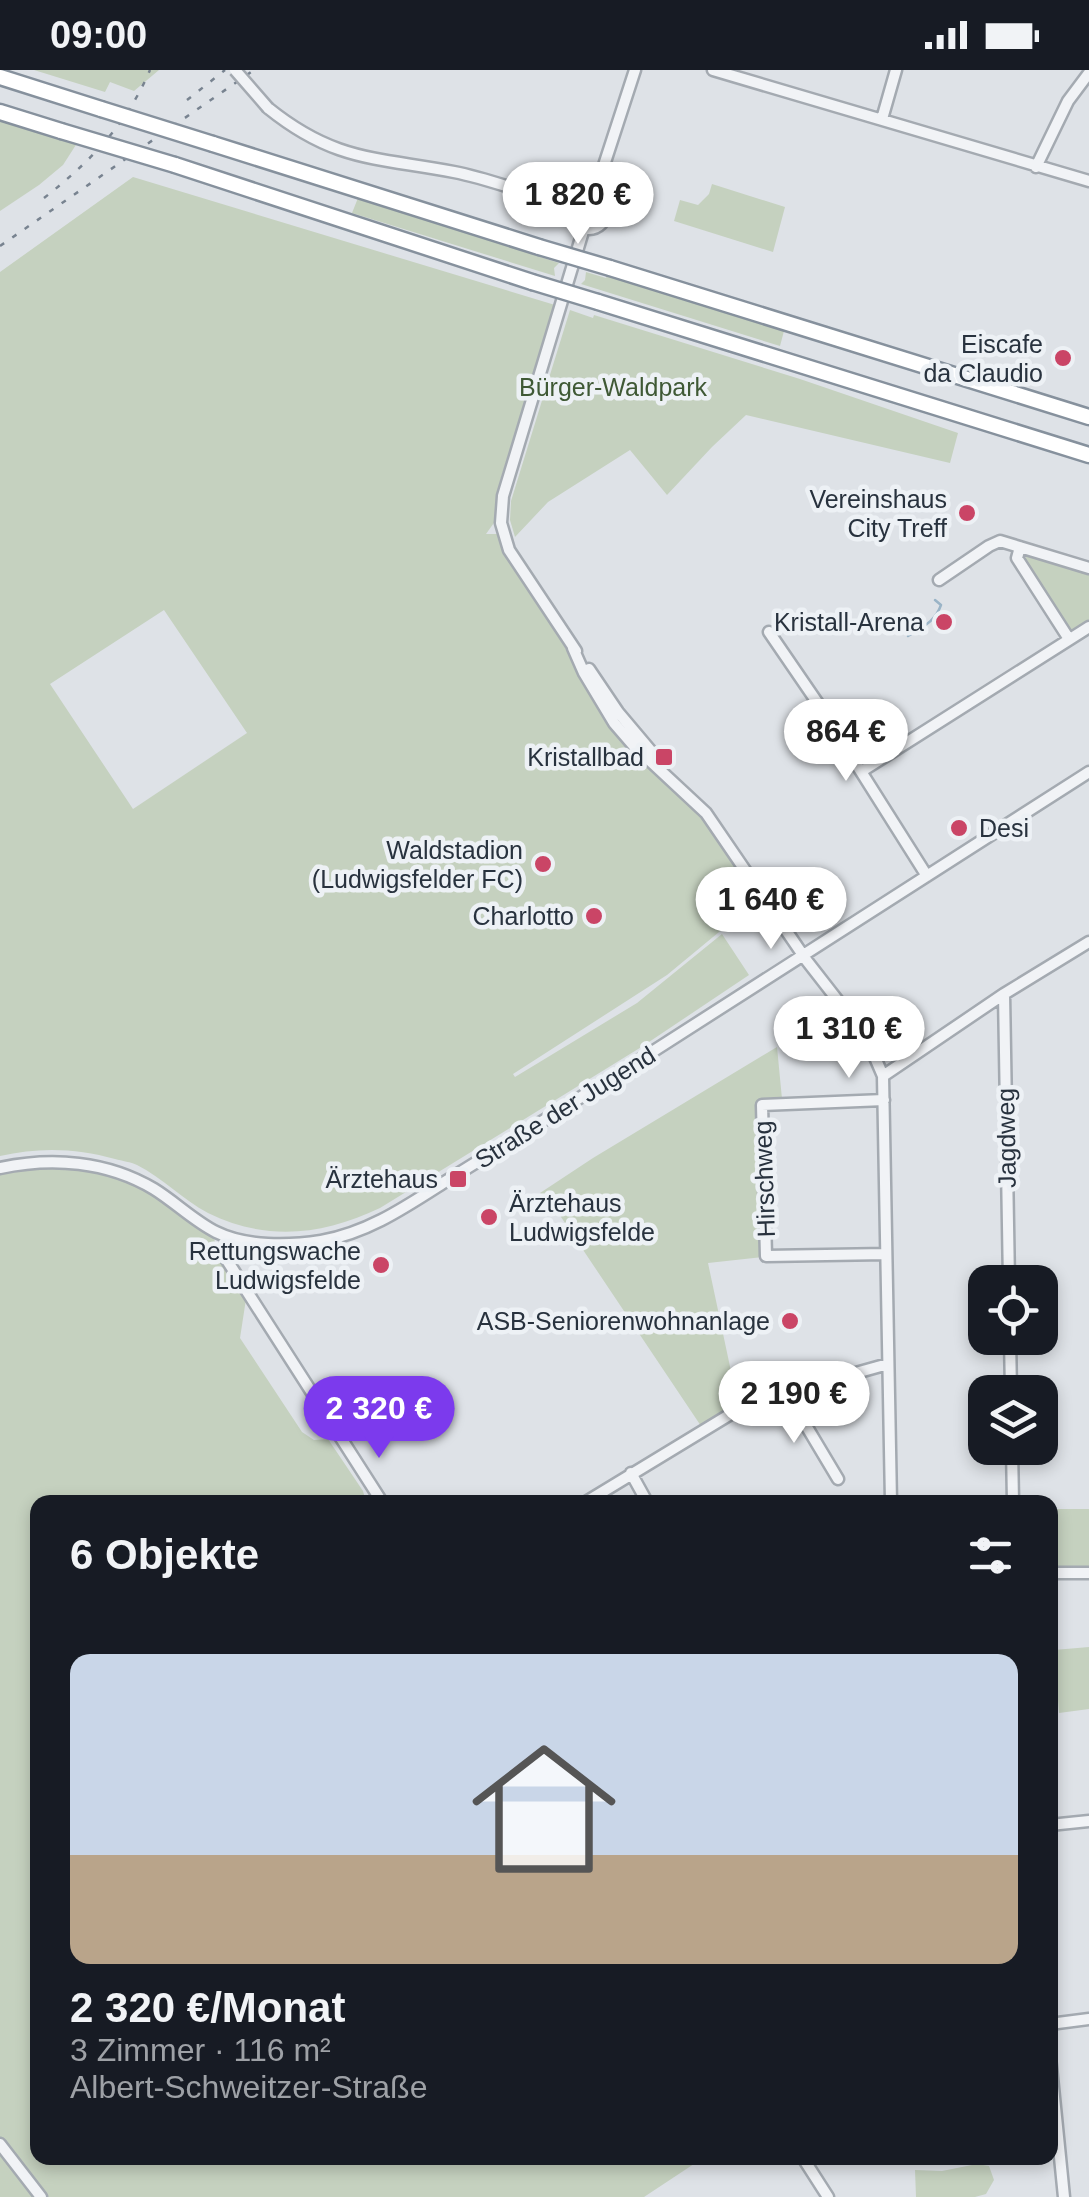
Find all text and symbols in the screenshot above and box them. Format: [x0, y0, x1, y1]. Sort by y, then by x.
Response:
text: 09:00 [50, 14, 147, 56]
pin: 1 820 € [486, 162, 670, 247]
text: 1 820 € [525, 176, 631, 212]
place label: Eiscafe da Claudio [923, 330, 1043, 387]
marker: Eiscafe da Claudio [1052, 347, 1074, 369]
park label: Bürger-Waldpark [519, 373, 708, 401]
place label: Vereinshaus City Treff [809, 485, 947, 542]
marker: Vereinshaus City Treff [956, 502, 978, 524]
place label: Kristall-Arena [774, 608, 924, 636]
marker: Kristall-Arena [933, 611, 955, 633]
pin: 864 € [776, 699, 916, 784]
text: 864 € [806, 713, 886, 749]
place label: Kristallbad [527, 743, 644, 771]
marker: Kristallbad [653, 746, 675, 768]
place label: Desi [979, 814, 1029, 842]
marker: Desi [948, 817, 970, 839]
place label: Waldstadion (Ludwigsfelder FC) [312, 836, 523, 893]
marker: Waldstadion (Ludwigsfelder FC) [532, 853, 554, 875]
pin: 1 640 € [679, 867, 863, 952]
text: 1 640 € [718, 881, 824, 917]
place label: Charlotto [473, 902, 574, 930]
marker: Charlotto [583, 905, 605, 927]
pin: 1 310 € [757, 996, 941, 1081]
text: 1 310 € [796, 1010, 902, 1046]
street label: Straße der Jugend [470, 1040, 660, 1174]
street label: Jagdweg [991, 1088, 1021, 1188]
street label: Hirschweg [748, 1120, 780, 1238]
place label: Ärztehaus [325, 1165, 438, 1193]
marker: Ärztehaus [447, 1168, 469, 1190]
place label: Ärztehaus Ludwigsfelde [509, 1189, 655, 1246]
marker: Ärztehaus Ludwigsfelde [478, 1206, 500, 1228]
place label: Rettungswache Ludwigsfelde [189, 1237, 361, 1294]
marker: Rettungswache Ludwigsfelde [370, 1254, 392, 1276]
map controls [968, 1265, 1058, 1465]
button: locate [968, 1265, 1058, 1355]
place label: ASB-Seniorenwohnanlage [477, 1307, 770, 1335]
marker: ASB-Seniorenwohnanlage [779, 1310, 801, 1332]
pin: 2 190 € [702, 1361, 886, 1446]
text: 2 190 € [741, 1375, 847, 1411]
button: layers [968, 1375, 1058, 1465]
pin: 2 320 € [287, 1376, 471, 1461]
text: 2 320 € [326, 1390, 432, 1426]
icon: filters [963, 1528, 1018, 1583]
text: 6 Objekte [70, 1531, 259, 1578]
icon: home [454, 1719, 634, 1899]
text: 2 320 €/Monat [70, 1984, 345, 2031]
text: 3 Zimmer · 116 m² [70, 2032, 331, 2068]
text: Albert-Schweitzer-Straße [70, 2069, 427, 2105]

